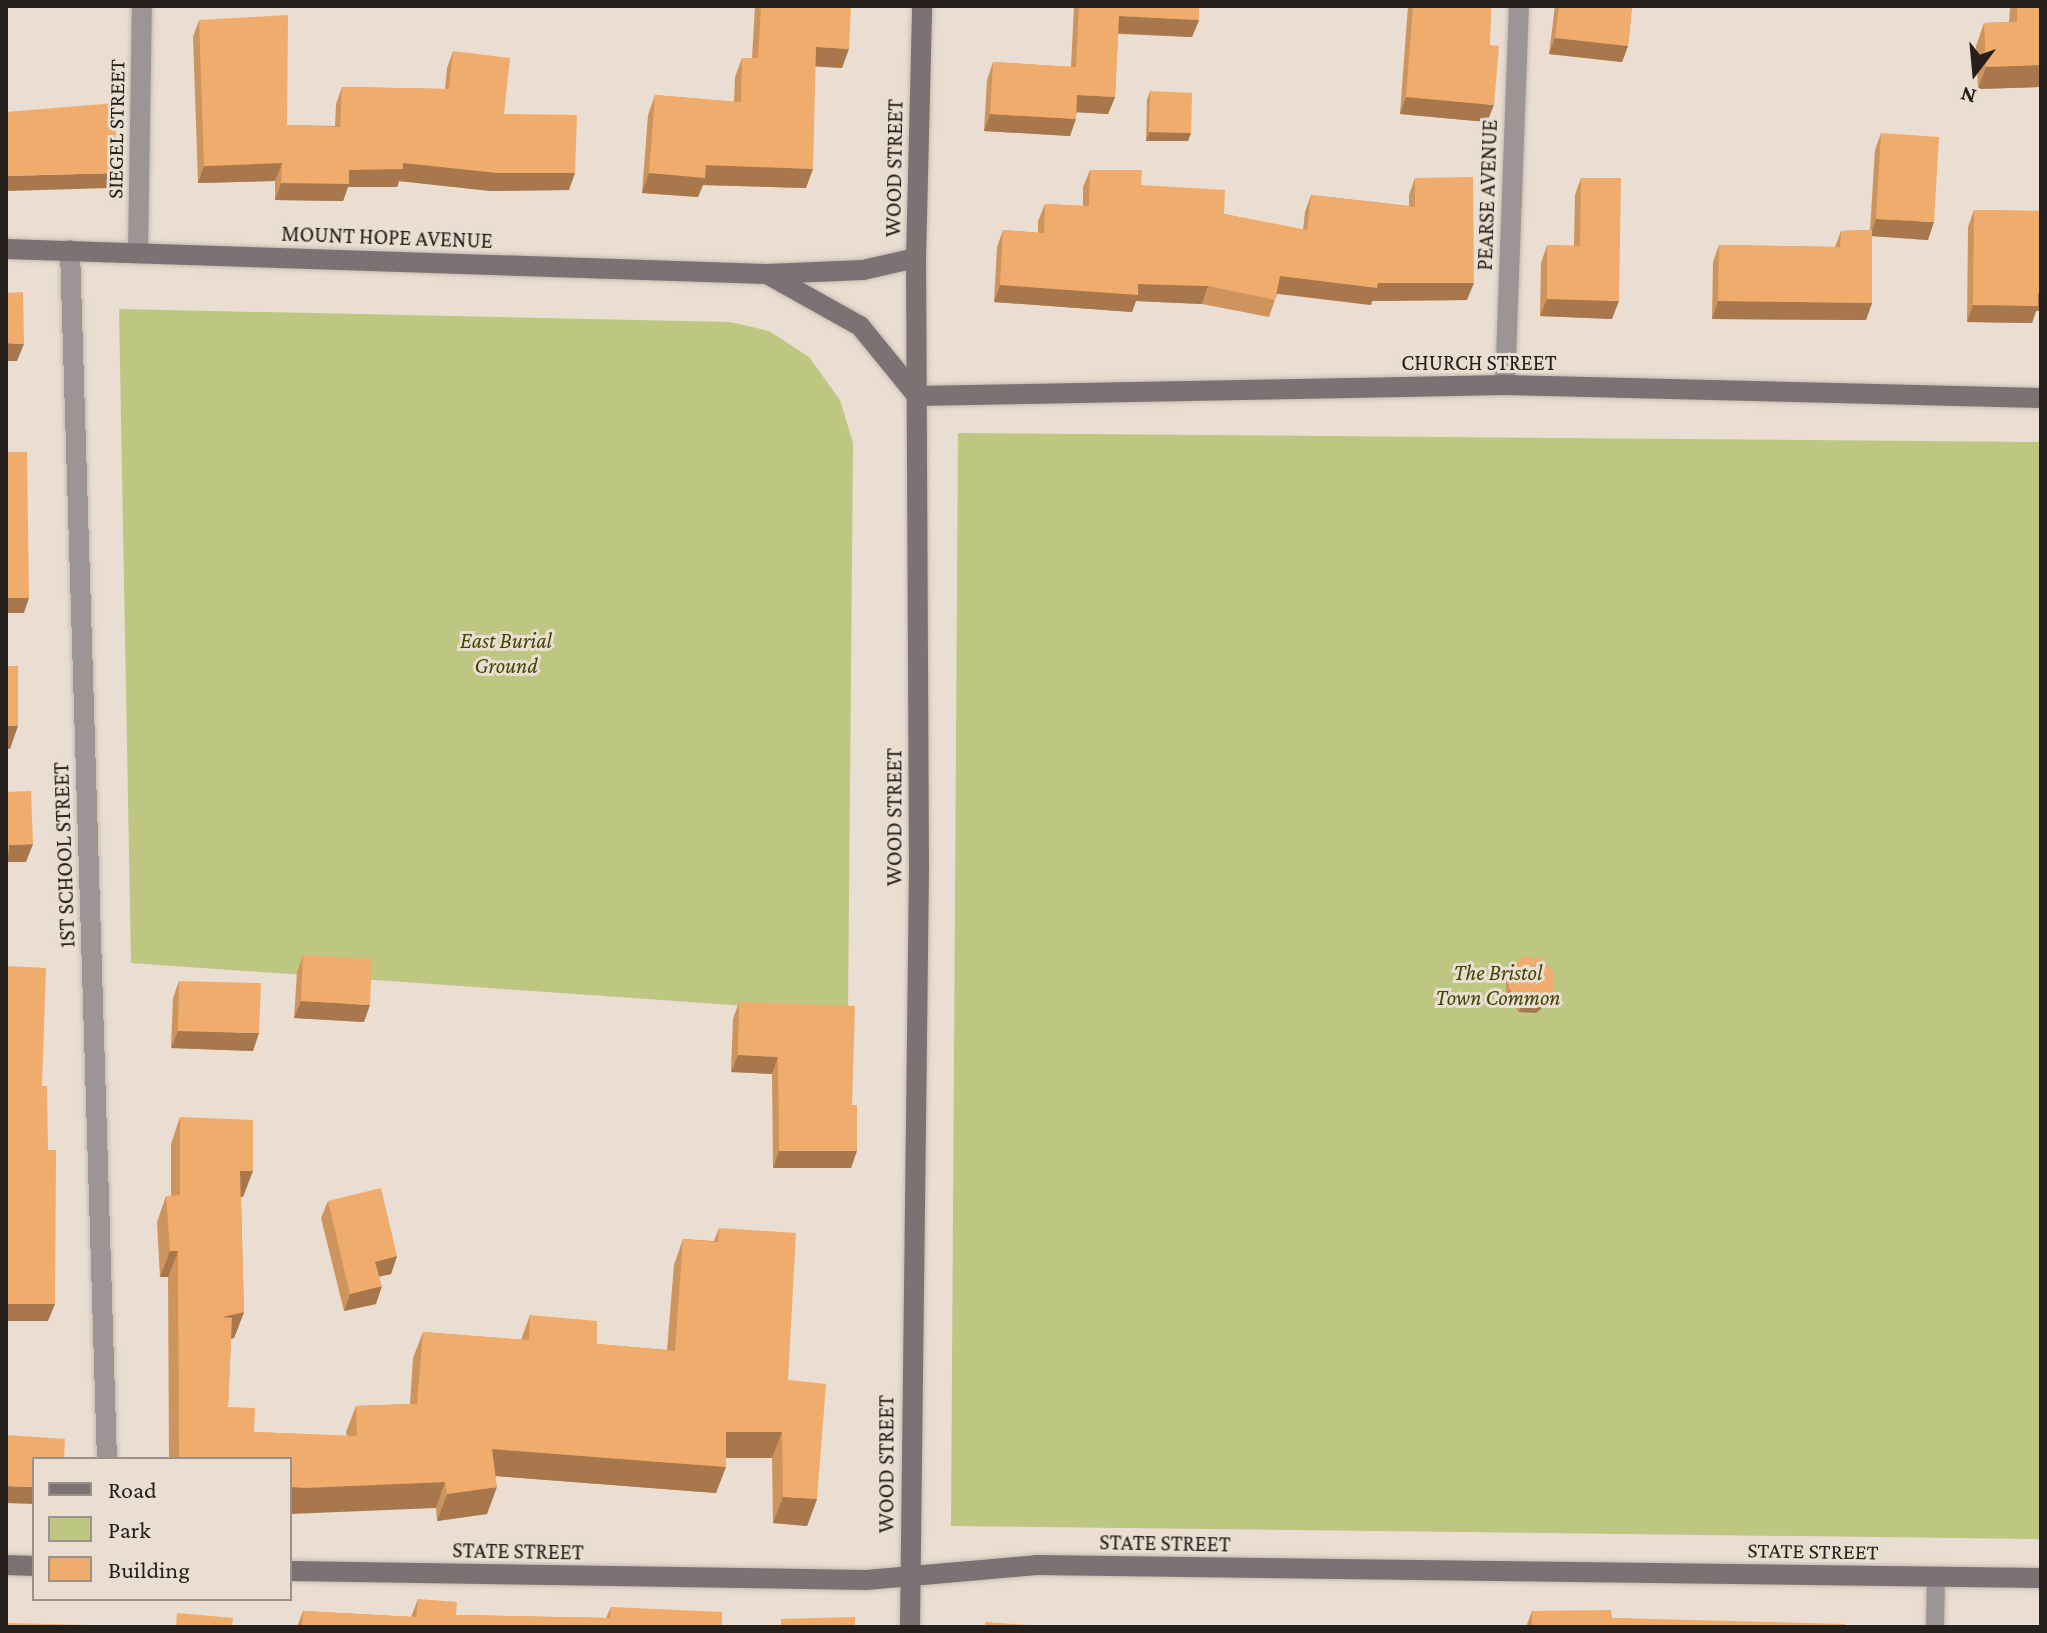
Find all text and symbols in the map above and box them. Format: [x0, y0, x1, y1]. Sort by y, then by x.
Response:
north arrow [1935, 32, 2015, 112]
street label: SIEGEL STREET [102, 59, 130, 199]
text: N [1958, 81, 1979, 110]
street label: WOOD STREET [880, 99, 908, 237]
street label: PEARSE AVENUE [1471, 119, 1503, 271]
street label: MOUNT HOPE AVENUE [281, 220, 493, 254]
street label: CHURCH STREET [1401, 350, 1557, 376]
park label: East Burial Ground [460, 627, 552, 678]
street label: WOOD STREET [881, 748, 907, 886]
street label: 1ST SCHOOL STREET [48, 762, 80, 948]
park label: The Bristol Town Common [1436, 959, 1560, 1010]
street label: WOOD STREET [873, 1395, 899, 1533]
legend [32, 1457, 292, 1601]
text: Road [108, 1476, 157, 1503]
text: Park [108, 1516, 151, 1543]
street label: STATE STREET [1099, 1529, 1231, 1557]
street label: STATE STREET [452, 1537, 584, 1565]
street label: STATE STREET [1747, 1537, 1879, 1565]
text: Building [108, 1556, 190, 1583]

